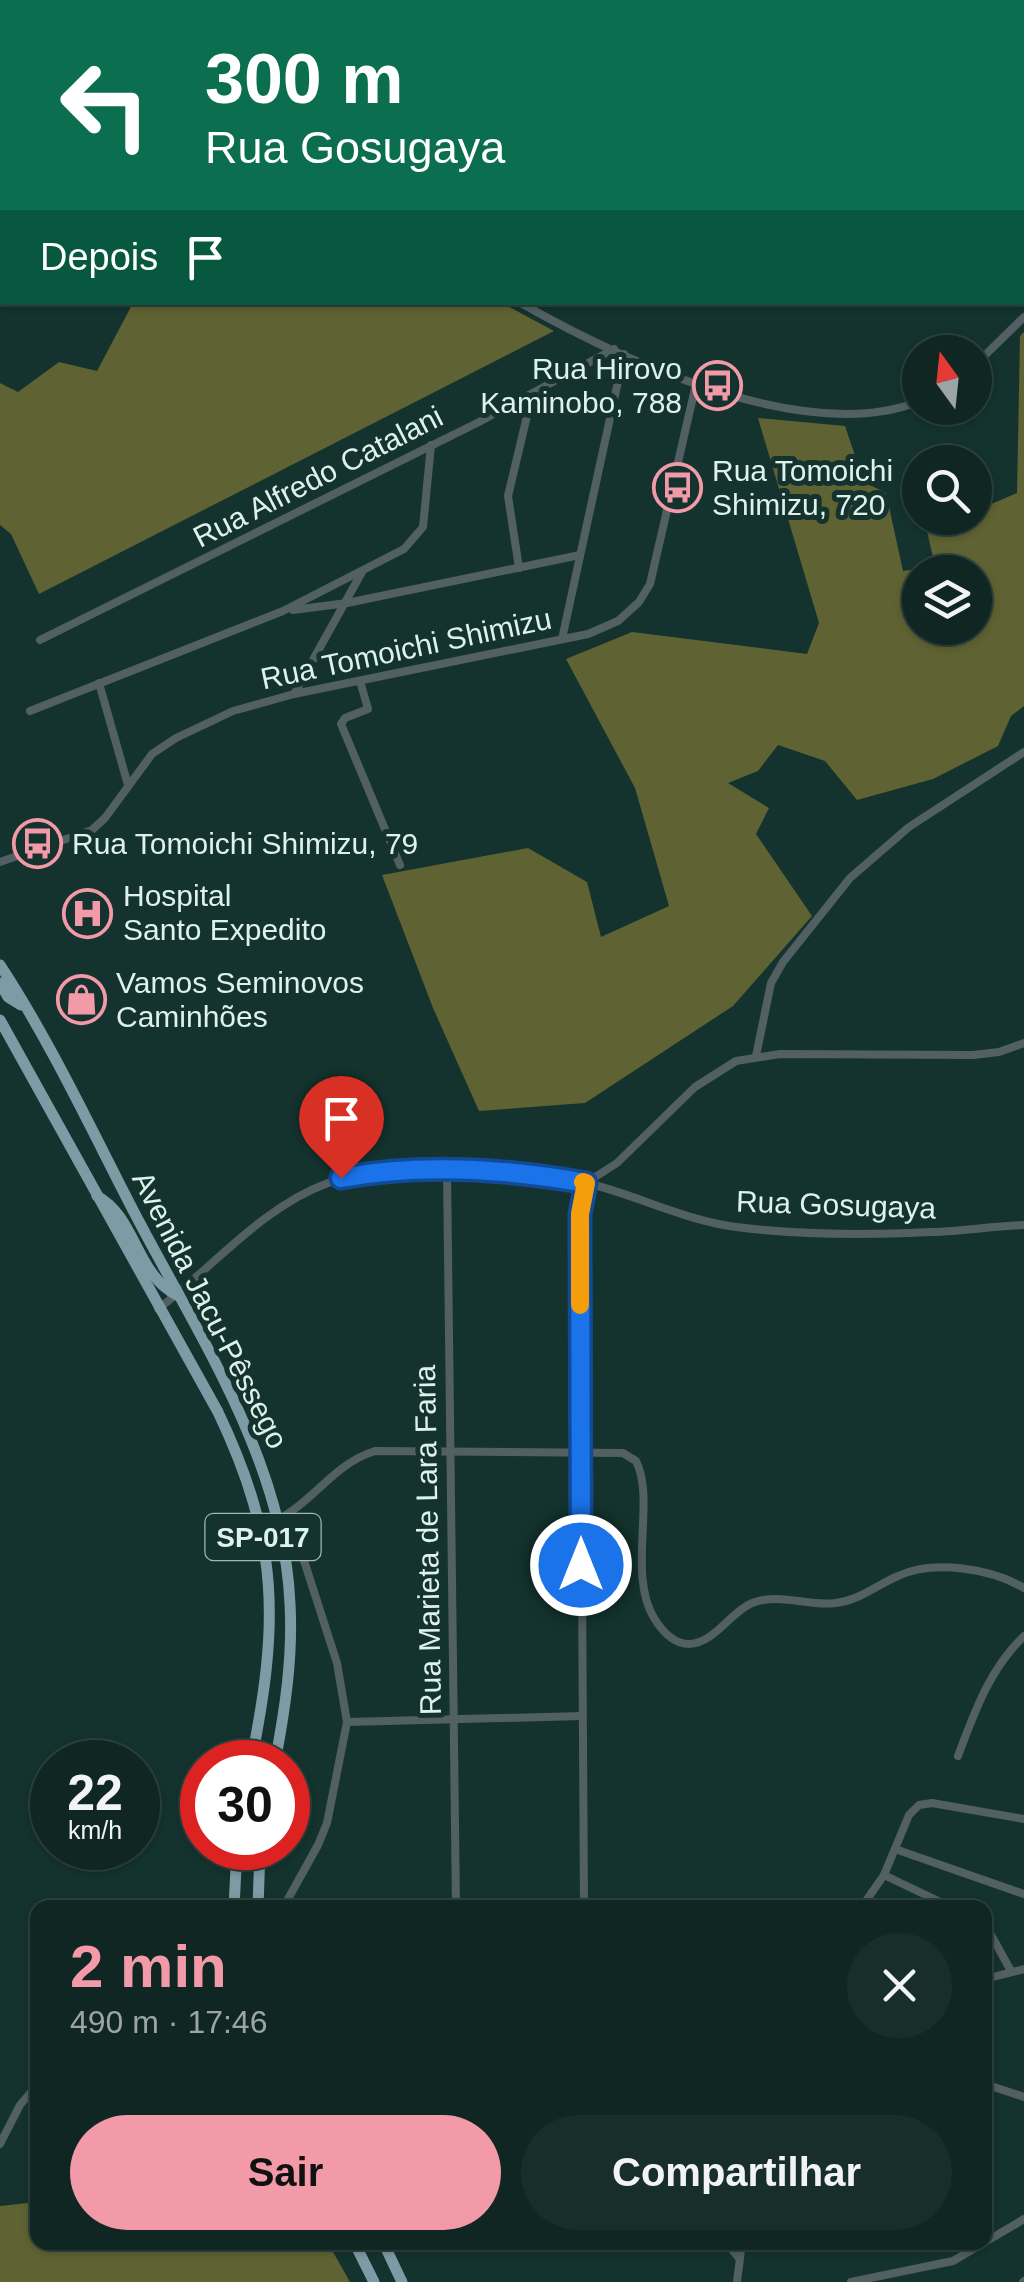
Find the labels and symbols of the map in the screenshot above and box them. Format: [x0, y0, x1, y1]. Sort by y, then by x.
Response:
north arrow [902, 335, 992, 425]
place label: Rua Hirovo Kaminobo, 788 [480, 352, 682, 419]
bus stop icon: Rua Hirovo Kaminobo, 788 [691, 360, 743, 412]
street label: Rua Alfredo Catalani [188, 399, 448, 554]
place label: Rua Tomoichi Shimizu, 720 [712, 454, 893, 521]
bus stop icon: Rua Tomoichi Shimizu, 720 [651, 462, 703, 514]
street label: Rua Tomoichi Shimizu [258, 602, 554, 695]
bus stop icon: Rua Tomoichi Shimizu, 79 [11, 818, 63, 870]
place label: Rua Tomoichi Shimizu, 79 [72, 827, 418, 860]
place label: Hospital Santo Expedito [123, 879, 326, 946]
hospital icon: Hospital Santo Expedito [62, 887, 114, 939]
place label: Vamos Seminovos Caminhões [116, 966, 364, 1033]
shop icon: Vamos Seminovos Caminhões [55, 974, 107, 1026]
pin [299, 1076, 384, 1179]
street label: Avenida Jacu-Pêssego [126, 1166, 295, 1454]
street label: Rua Gosugaya [735, 1185, 937, 1224]
street label: Rua Marieta de Lara Faria [408, 1364, 447, 1715]
position arrow [529, 1513, 633, 1617]
road number: SP-017 [206, 1514, 320, 1560]
speed limit sign: 30 [180, 1740, 310, 1870]

